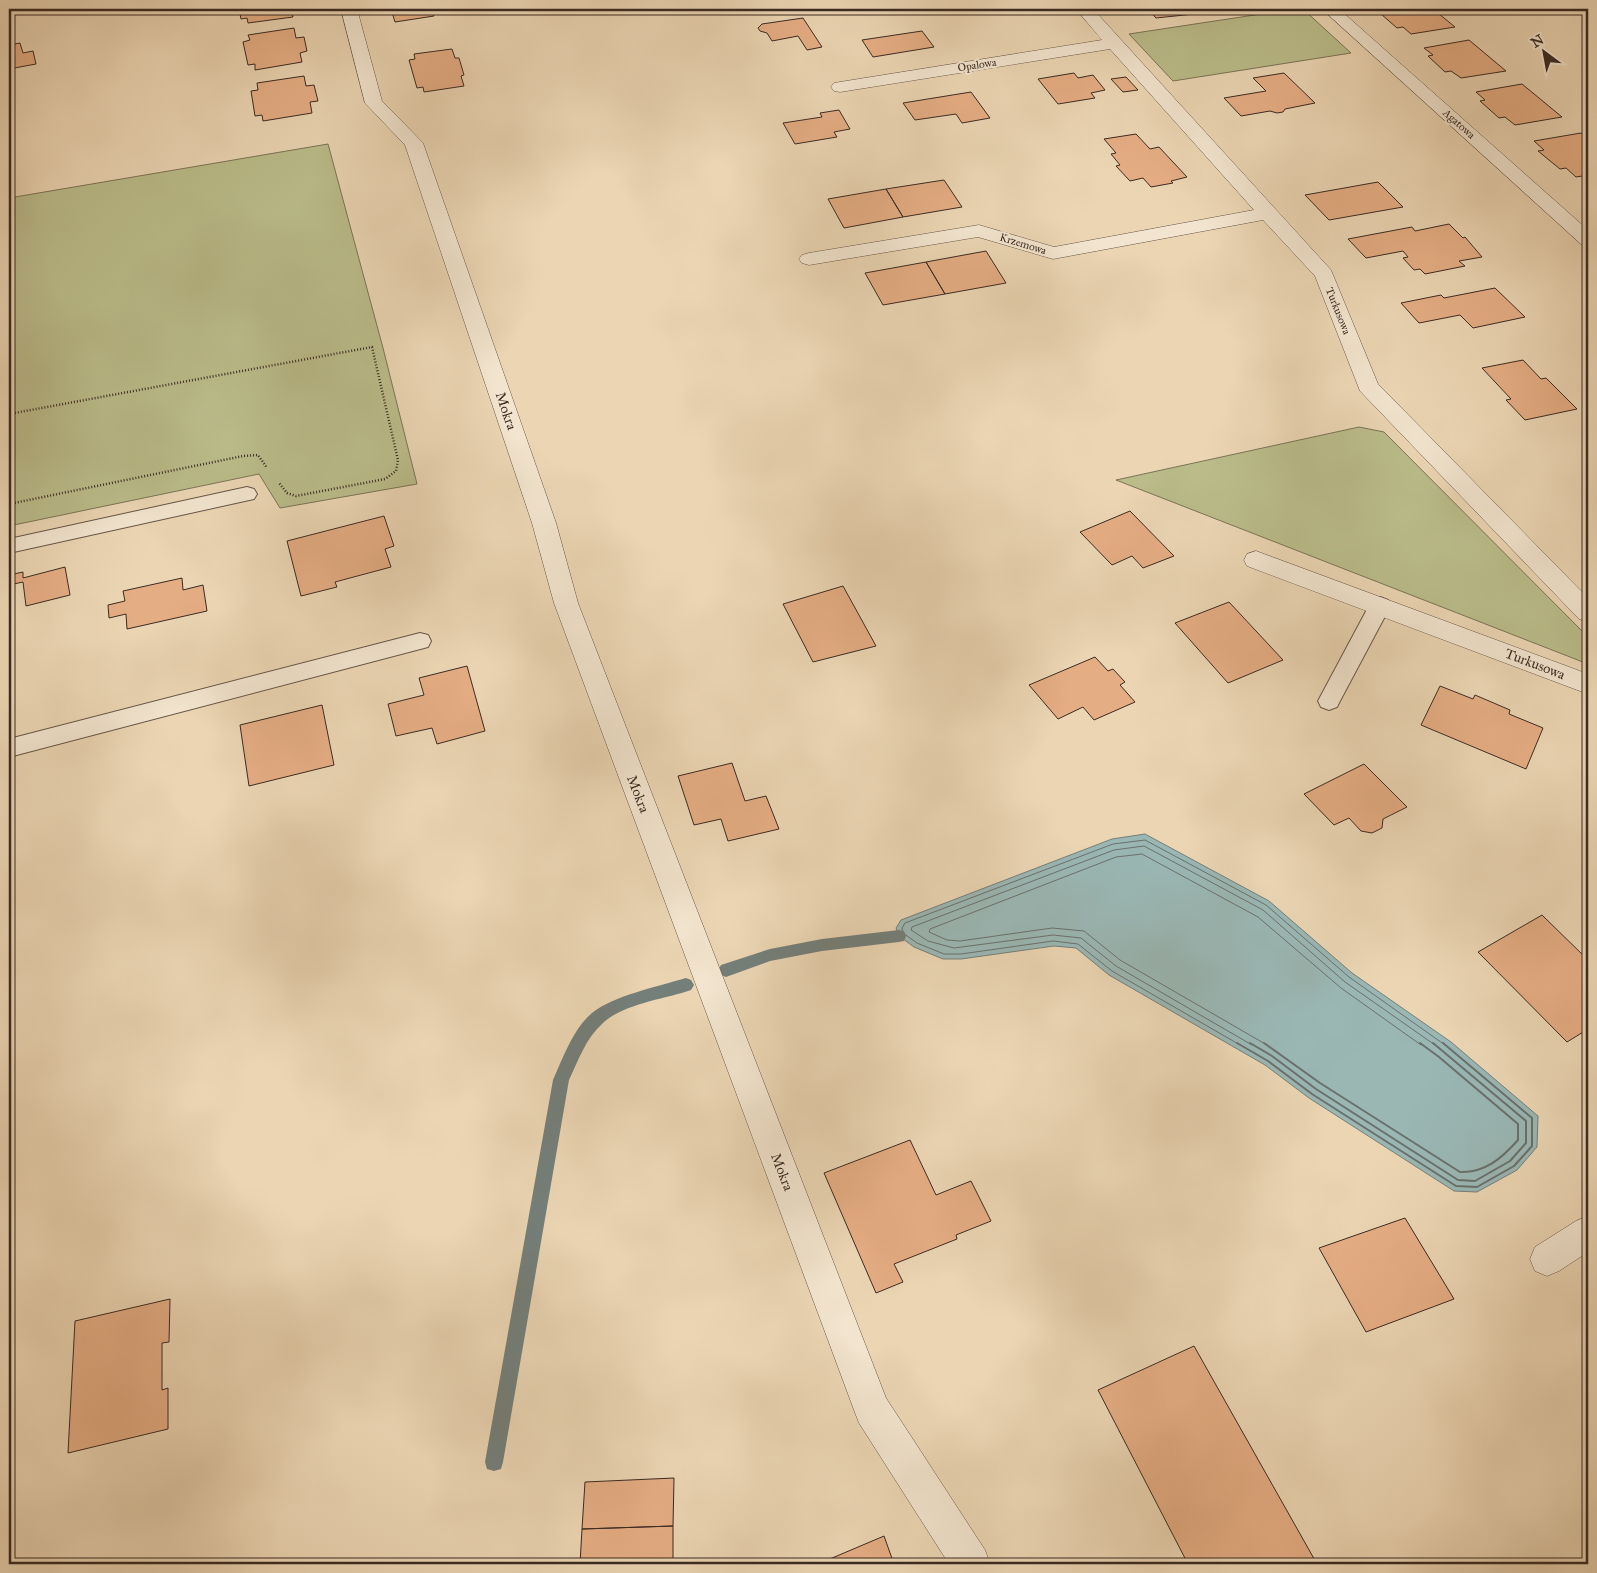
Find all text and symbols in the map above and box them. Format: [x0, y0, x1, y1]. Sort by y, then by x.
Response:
north arrow [1520, 28, 1570, 78]
text: N [1528, 31, 1547, 52]
street label: Opalowa [957, 55, 998, 74]
street label: Agatowa [1440, 106, 1478, 142]
street label: Krzemowa [998, 231, 1048, 257]
street label: Turkusowa [1323, 286, 1353, 337]
street label: Mokra [492, 390, 520, 432]
street label: Turkusowa [1502, 645, 1568, 683]
street label: Mokra [623, 773, 653, 815]
street label: Mokra [767, 1151, 797, 1193]

